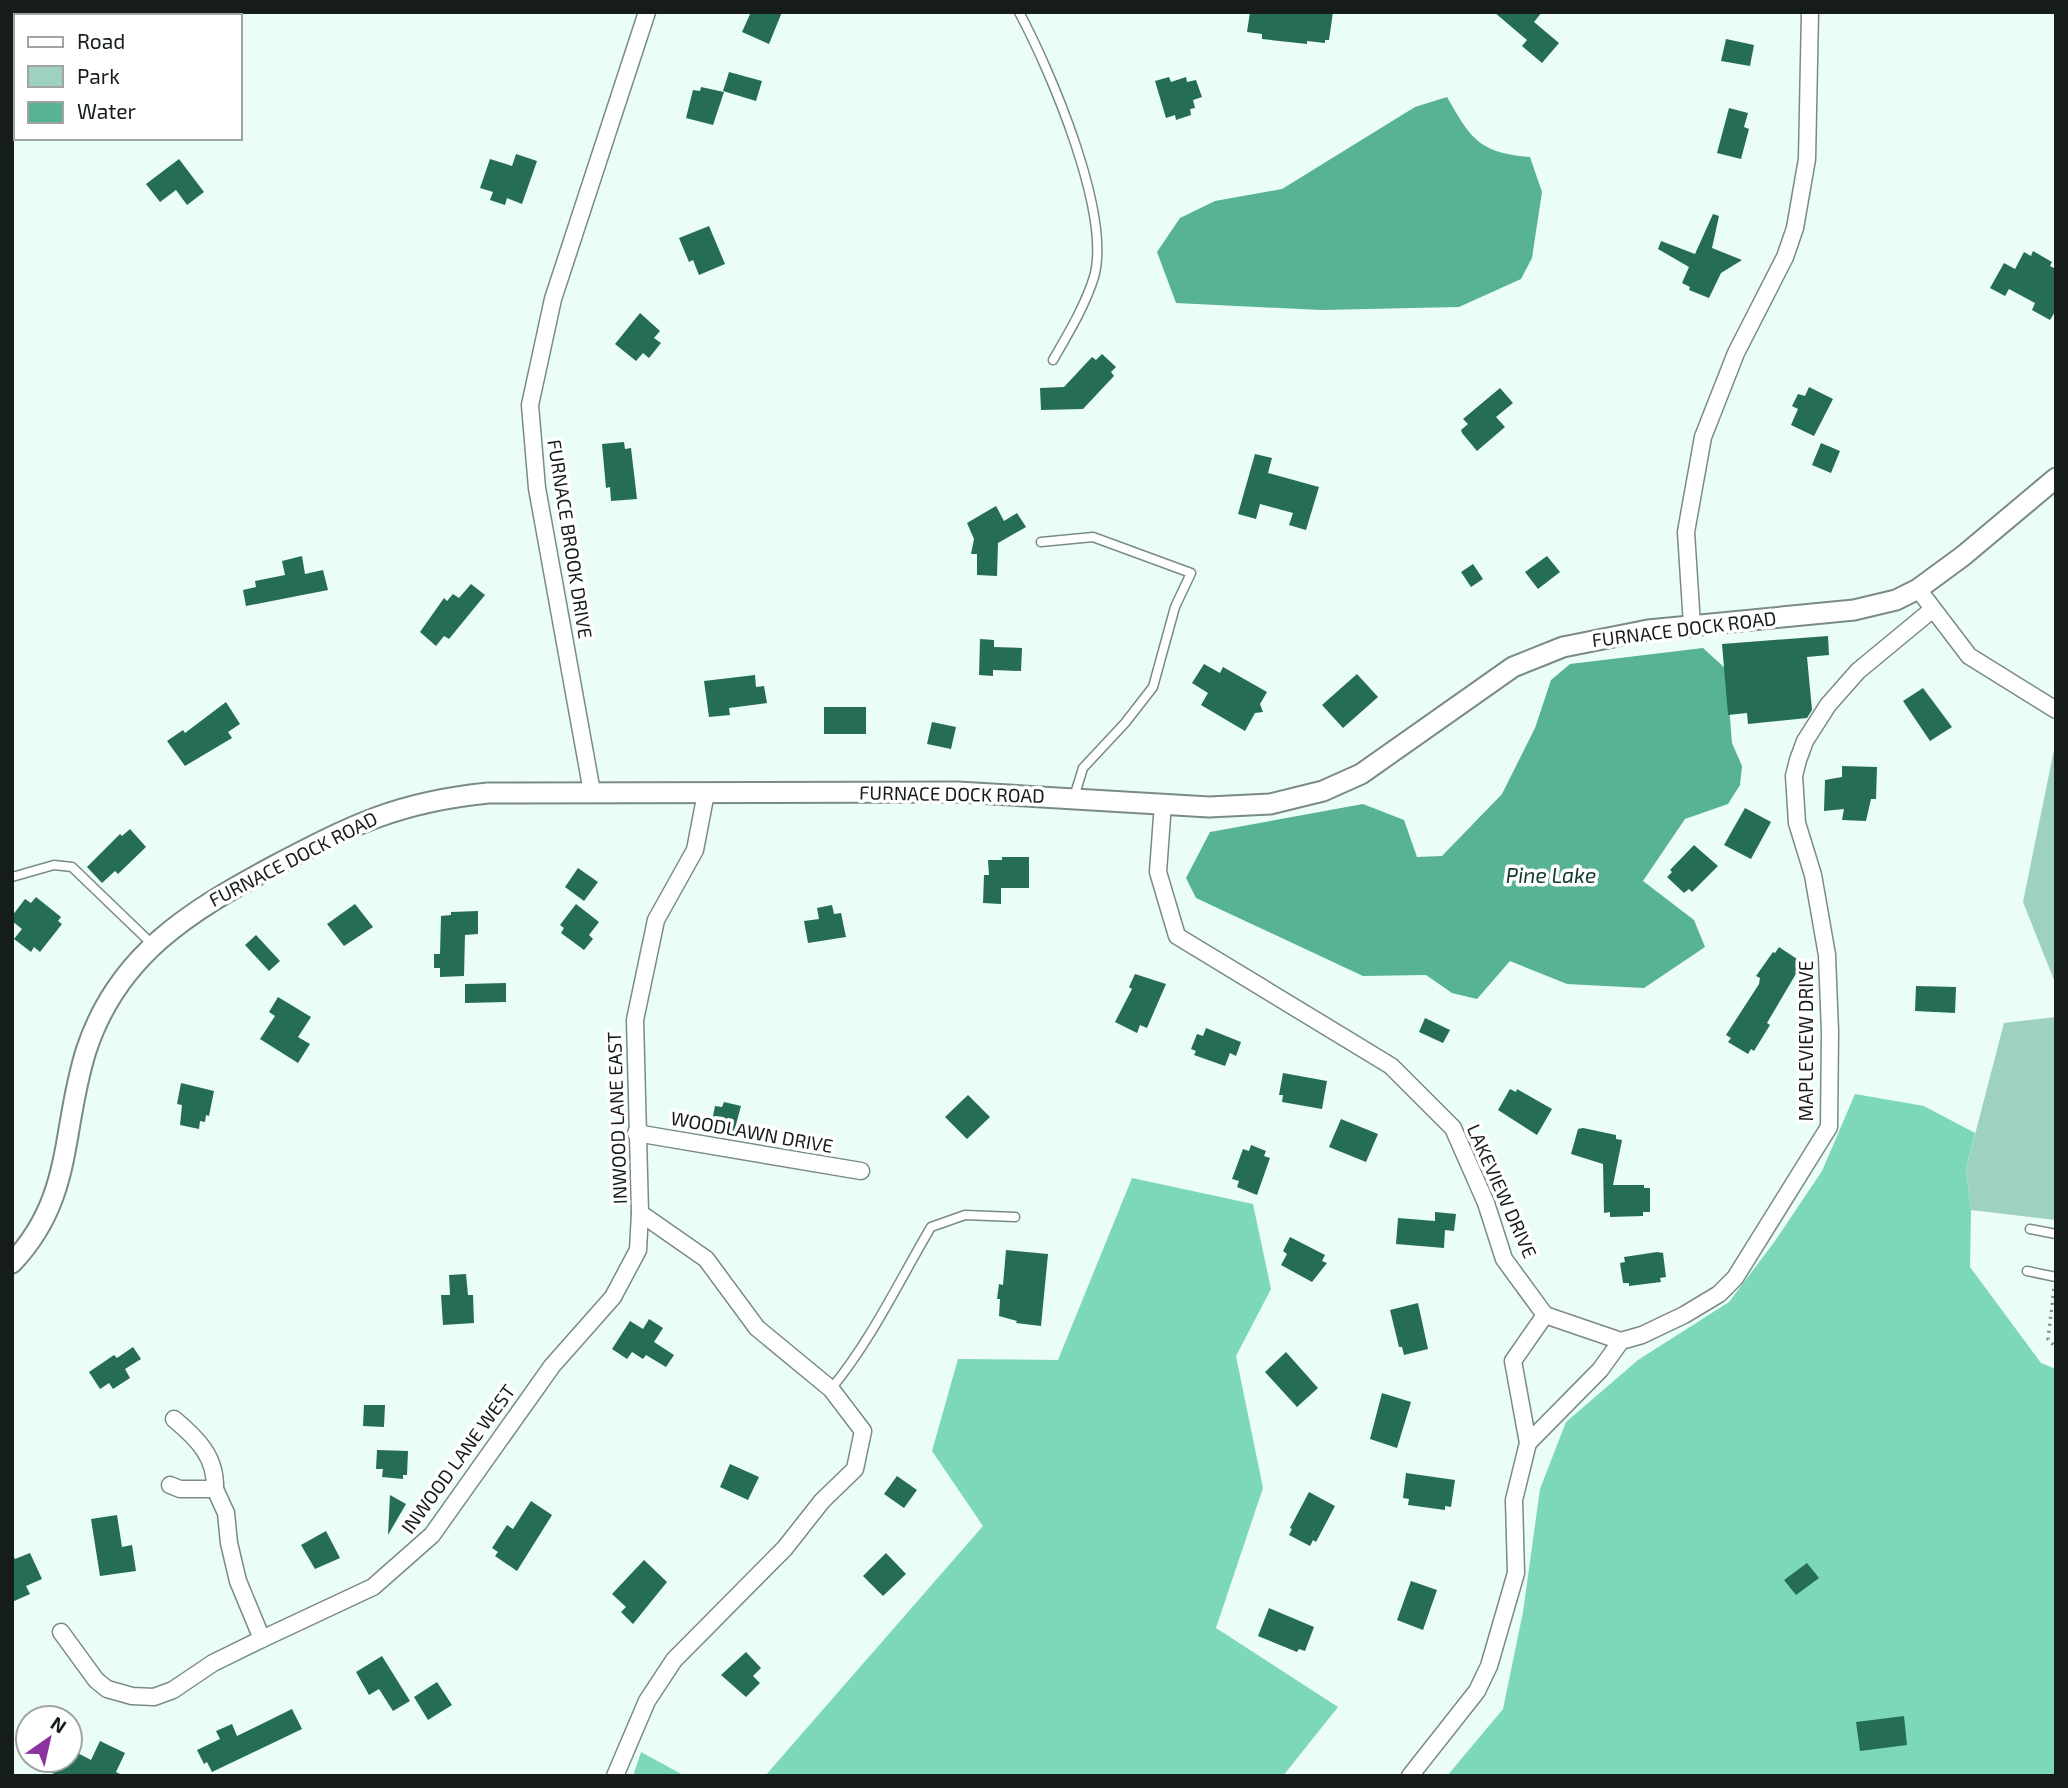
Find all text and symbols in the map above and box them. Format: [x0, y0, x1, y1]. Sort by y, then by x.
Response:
legend [14, 14, 242, 140]
text: Road [77, 28, 125, 53]
text: Park [77, 63, 120, 88]
text: Water [77, 98, 136, 123]
street label: FURNACE BROOK DRIVE [543, 438, 598, 640]
street label: FURNACE DOCK ROAD [1590, 606, 1778, 651]
street label: FURNACE DOCK ROAD [859, 780, 1045, 807]
street label: FURNACE DOCK ROAD [205, 806, 381, 911]
water label: Pine Lake [1506, 862, 1596, 887]
street label: MAPLEVIEW DRIVE [1794, 961, 1817, 1121]
street label: INWOOD LANE EAST [602, 1031, 631, 1205]
street label: WOODLAWN DRIVE [669, 1106, 835, 1157]
street label: LAKEVIEW DRIVE [1463, 1120, 1542, 1261]
street label: INWOOD LANE WEST [396, 1380, 519, 1538]
north arrow [14, 1704, 84, 1774]
text: N [47, 1711, 71, 1738]

